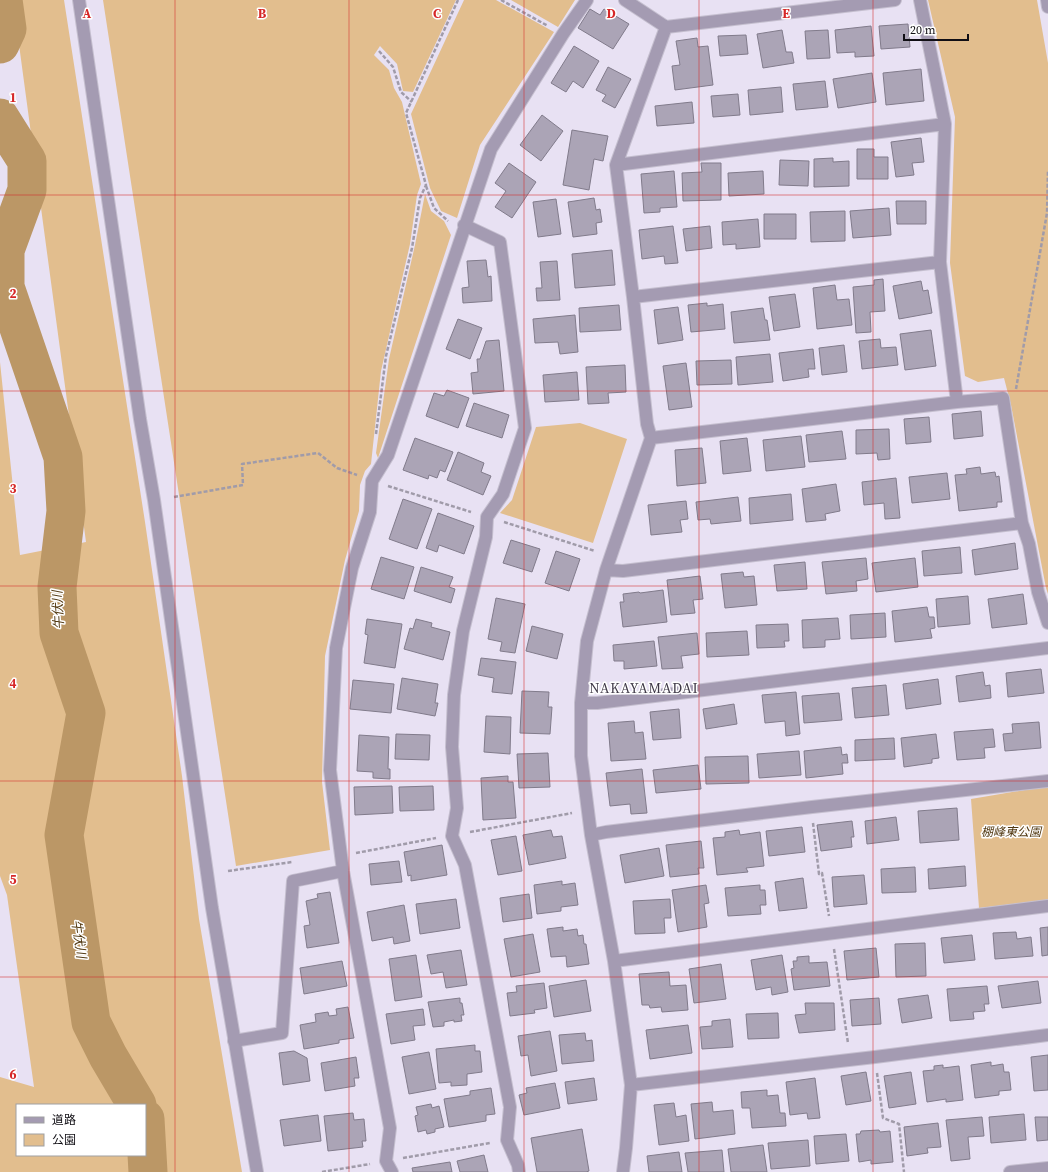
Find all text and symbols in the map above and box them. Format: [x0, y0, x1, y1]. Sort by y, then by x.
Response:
text: A [83, 5, 92, 22]
text: B [258, 5, 267, 22]
text: C [433, 5, 441, 22]
text: D [606, 5, 616, 22]
text: E [782, 5, 790, 22]
scale bar [904, 16, 968, 42]
text: 20 m [910, 22, 936, 38]
text: 1 [9, 89, 17, 106]
text: 2 [9, 285, 17, 302]
text: 3 [9, 480, 17, 497]
water label: 牛伏川 [48, 588, 68, 630]
text: 4 [9, 675, 17, 692]
district label: NAKAYAMADAI [589, 678, 699, 698]
park label: 棚峰東公園 [981, 824, 1043, 840]
text: 5 [9, 871, 17, 888]
water label: 牛伏川 [68, 918, 90, 961]
text: 6 [9, 1066, 17, 1083]
legend [16, 1104, 146, 1156]
text: 道路 [52, 1112, 76, 1128]
text: 公園 [52, 1132, 76, 1148]

